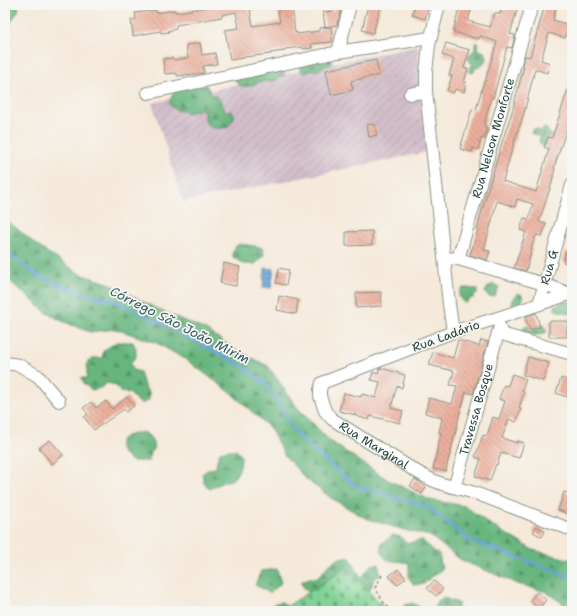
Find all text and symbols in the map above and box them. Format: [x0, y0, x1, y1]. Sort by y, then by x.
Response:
street label: Rua Nelson Monforte [468, 76, 518, 200]
street label: Rua G [537, 248, 562, 287]
water label: Córrego São João Mirim [107, 282, 253, 368]
street label: Rua Ladário [410, 316, 482, 356]
street label: Travessa Bosque [456, 362, 497, 457]
street label: Rua Marginal [336, 418, 412, 473]

